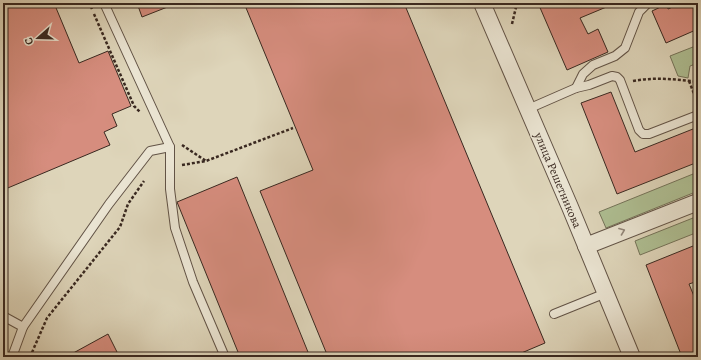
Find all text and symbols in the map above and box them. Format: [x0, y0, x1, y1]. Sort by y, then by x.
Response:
north arrow [18, 18, 58, 58]
text: С [21, 35, 37, 47]
street label: улица Решетникова [530, 129, 586, 231]
one-way arrow [619, 228, 626, 236]

